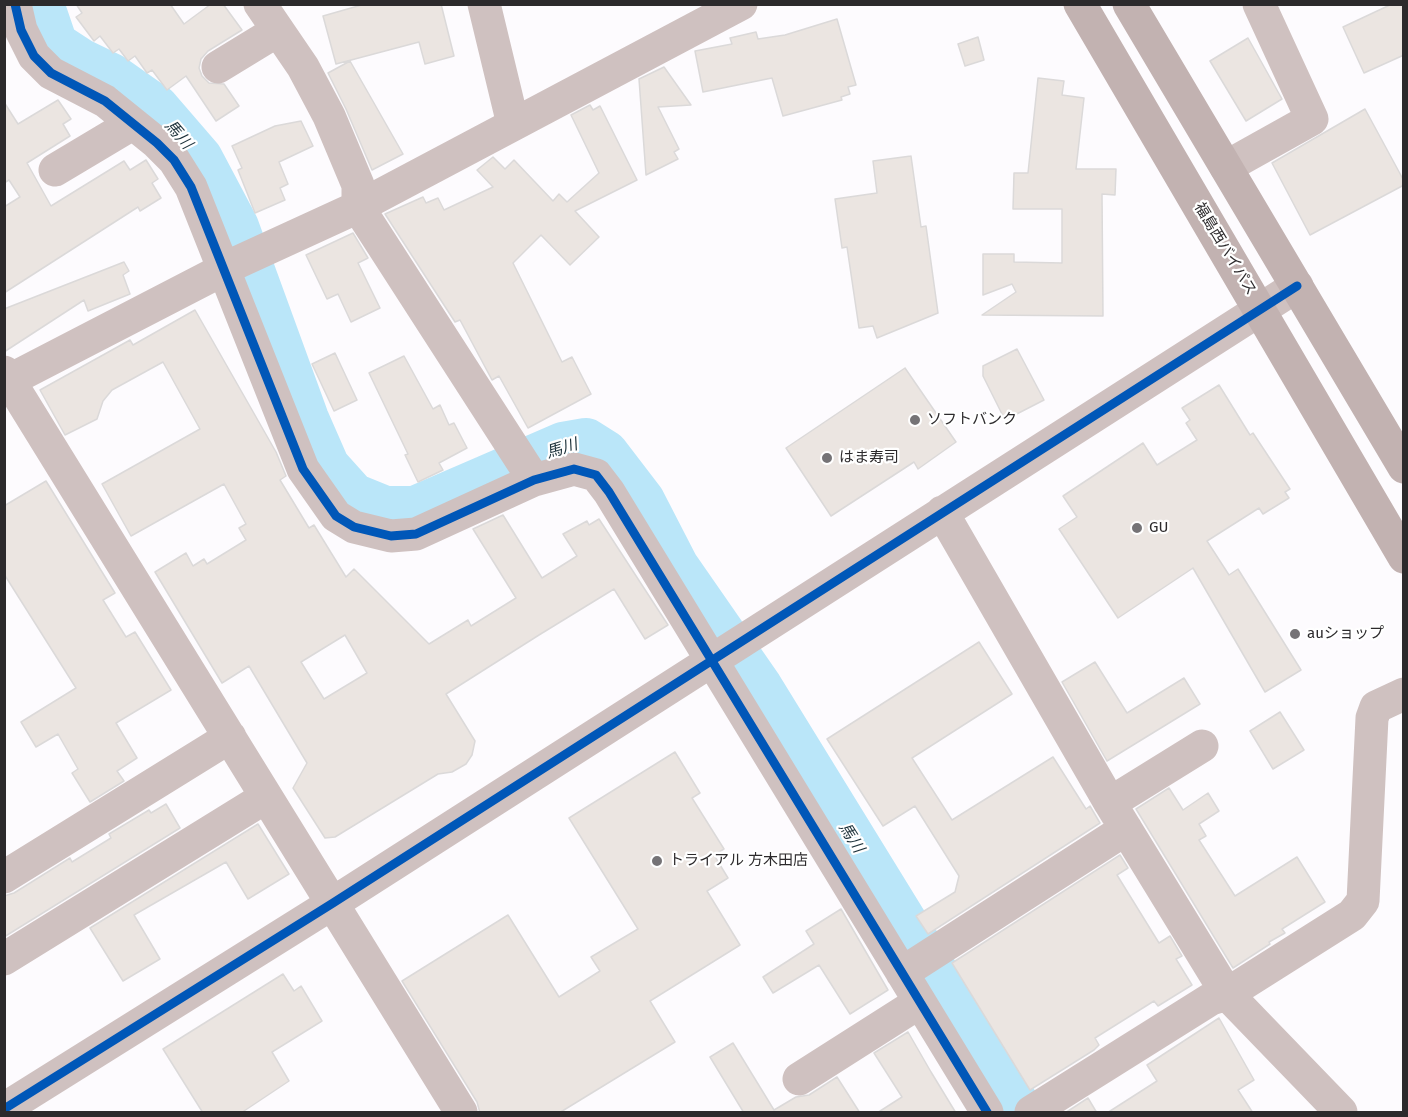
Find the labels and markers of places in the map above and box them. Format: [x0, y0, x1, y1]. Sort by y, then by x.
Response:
place label: ソフトバンク [927, 411, 1017, 429]
marker: ソフトバンク [908, 413, 922, 427]
place label: はま寿司 [839, 449, 899, 467]
marker: はま寿司 [820, 451, 834, 465]
place label: GU [1149, 519, 1168, 537]
marker: GU [1130, 521, 1144, 535]
place label: auショップ [1307, 625, 1384, 643]
marker: auショップ [1288, 627, 1302, 641]
place label: トライアル 方木田店 [669, 852, 808, 870]
marker: トライアル 方木田店 [650, 854, 664, 868]

